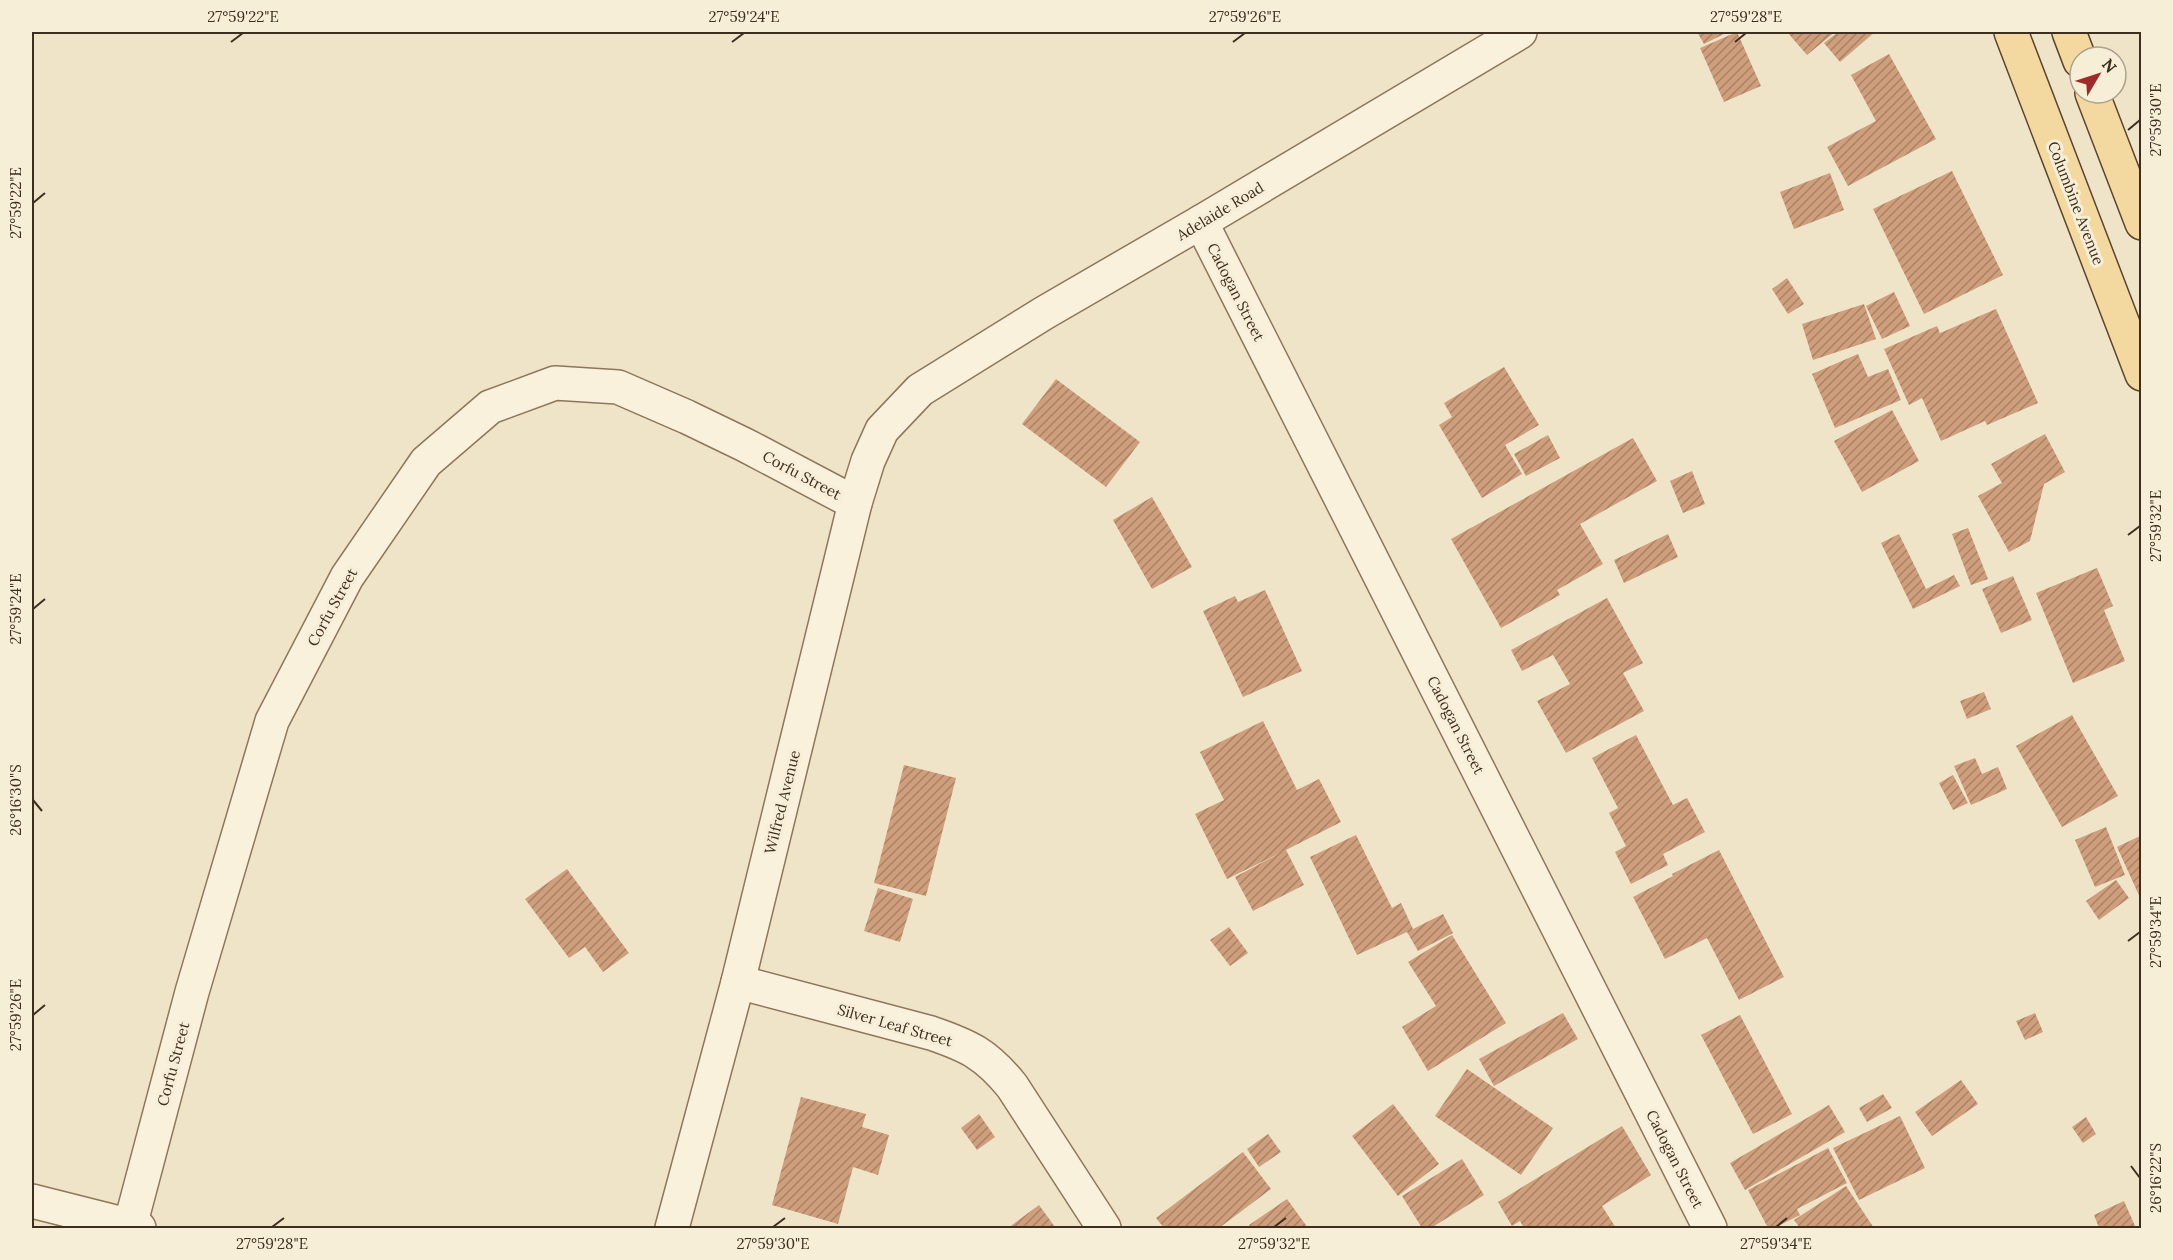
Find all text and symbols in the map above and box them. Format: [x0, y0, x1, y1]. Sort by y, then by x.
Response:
text: 27°59'22"E [207, 7, 279, 26]
text: 27°59'24"E [708, 7, 780, 26]
text: 27°59'26"E [1209, 7, 1281, 26]
text: 27°59'28"E [1710, 7, 1782, 26]
north arrow [2068, 45, 2128, 105]
text: N [2098, 54, 2121, 77]
text: 27°59'30"E [2146, 83, 2165, 157]
street label: Columbine Avenue [2044, 139, 2108, 267]
text: 27°59'22"E [6, 167, 25, 239]
street label: Adelaide Road [1172, 178, 1267, 245]
street label: Cadogan Street [1203, 240, 1269, 344]
street label: Corfu Street [759, 446, 845, 504]
text: 27°59'32"E [2146, 490, 2165, 562]
street label: Corfu Street [303, 565, 361, 649]
text: 27°59'24"E [6, 573, 25, 645]
street label: Cadogan Street [1423, 673, 1489, 777]
street label: Wilfred Avenue [760, 748, 804, 856]
text: 26°16'30"S [6, 764, 25, 836]
text: 27°59'34"E [2146, 896, 2165, 968]
text: 27°59'26"E [6, 979, 25, 1051]
street label: Silver Leaf Street [835, 999, 955, 1051]
street label: Corfu Street [153, 1020, 193, 1108]
street label: Cadogan Street [1642, 1107, 1708, 1211]
text: 26°16'22"S [2146, 1143, 2165, 1213]
text: 27°59'28"E [236, 1234, 308, 1253]
text: 27°59'30"E [736, 1234, 810, 1253]
text: 27°59'32"E [1238, 1234, 1310, 1253]
text: 27°59'34"E [1740, 1234, 1812, 1253]

